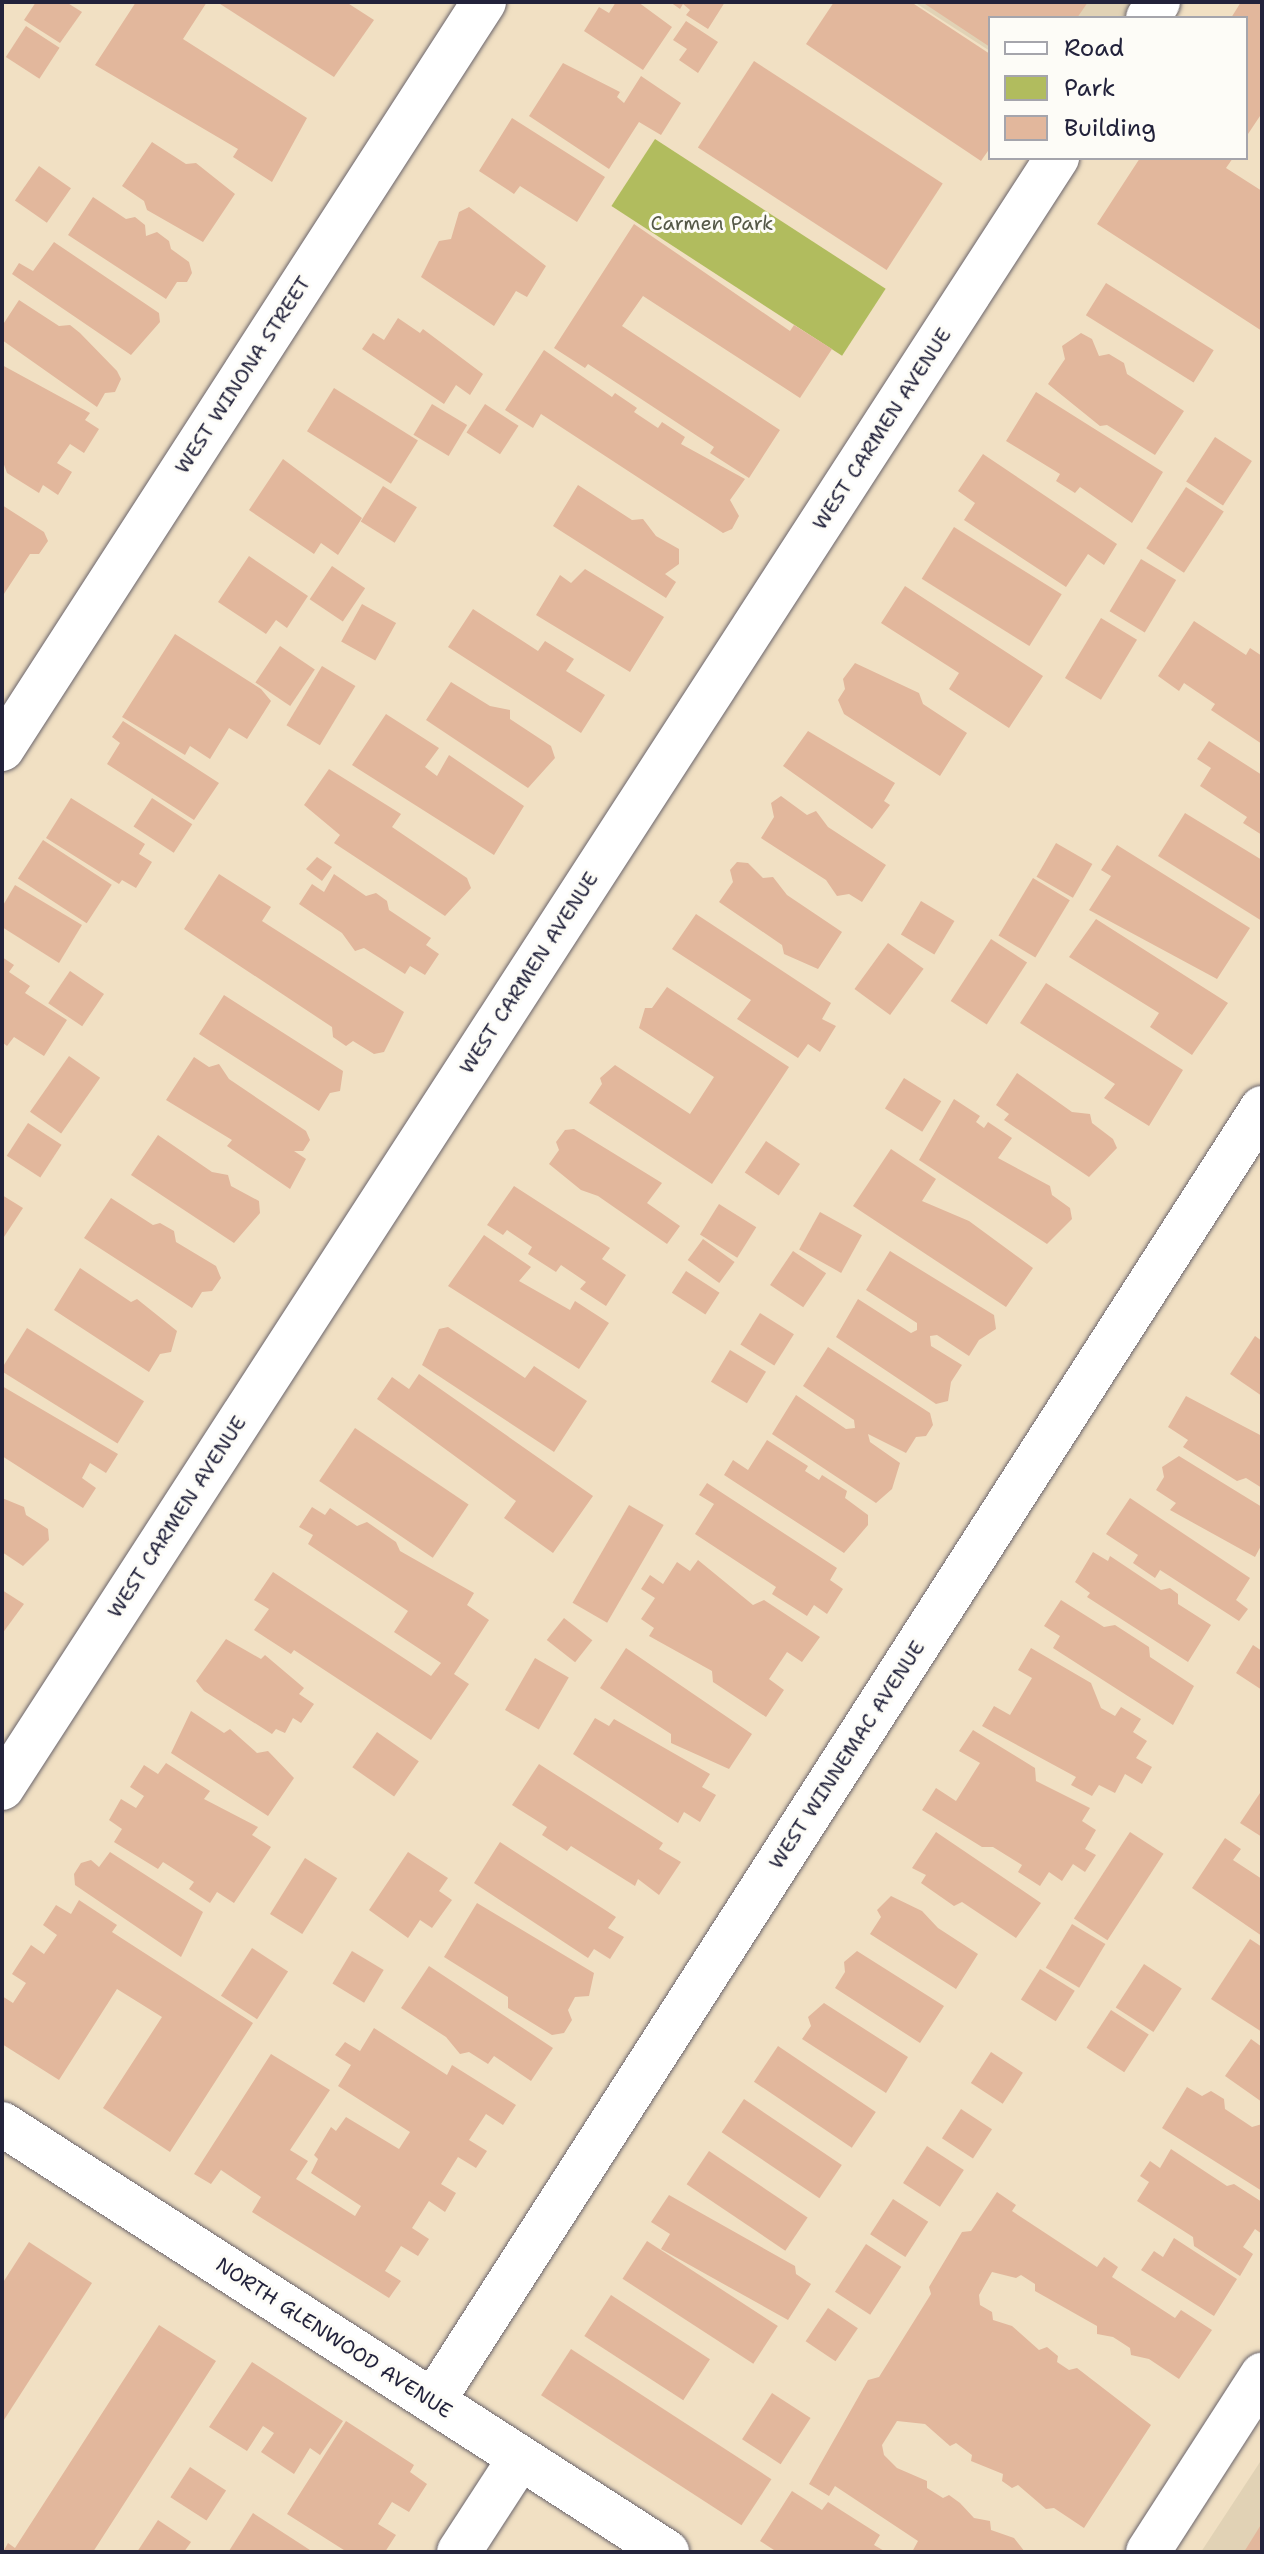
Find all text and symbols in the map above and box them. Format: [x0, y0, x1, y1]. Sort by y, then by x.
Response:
legend [988, 16, 1248, 160]
text: Road [1064, 32, 1124, 64]
text: Park [1064, 72, 1116, 104]
text: Building [1064, 112, 1156, 144]
park label: Carmen Park [650, 211, 774, 235]
street label: WEST WINONA STREET [170, 272, 316, 478]
street label: WEST CARMEN AVENUE [808, 324, 956, 534]
street label: WEST CARMEN AVENUE [455, 868, 603, 1078]
street label: WEST CARMEN AVENUE [103, 1412, 251, 1622]
street label: WEST WINNEMAC AVENUE [764, 1636, 930, 1874]
street label: NORTH GLENWOOD AVENUE [211, 2253, 457, 2423]

